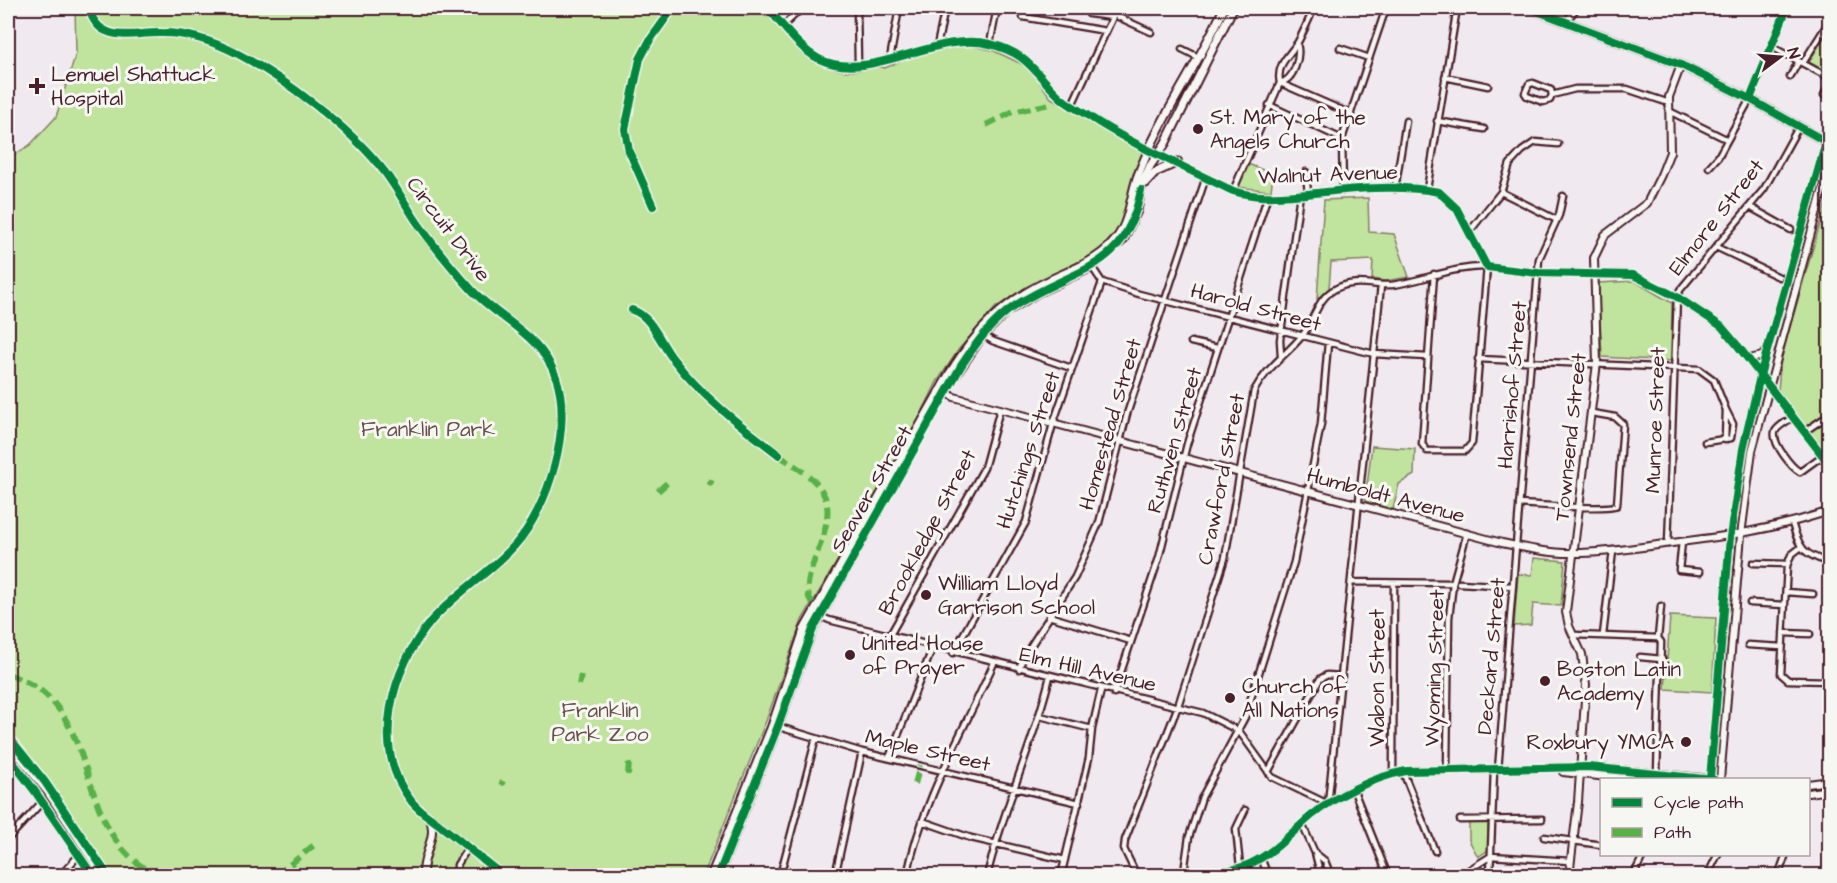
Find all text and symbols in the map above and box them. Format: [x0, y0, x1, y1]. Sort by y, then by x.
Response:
north arrow [1750, 27, 1810, 87]
text: N [1782, 45, 1805, 61]
place label: Lemuel Shattuck Hospital [51, 60, 215, 114]
marker: Lemuel Shattuck Hospital [28, 77, 46, 95]
place label: St. Mary of the Angels Church [1210, 103, 1366, 158]
marker: St. Mary of the Angels Church [1191, 122, 1205, 136]
street label: Elmore Street [1662, 153, 1771, 281]
street label: Walnut Avenue [1258, 158, 1398, 191]
street label: Circuit Drive [400, 171, 498, 288]
street label: Harold Street [1187, 276, 1325, 339]
street label: Harrishof Street [1491, 300, 1534, 470]
street label: Homestead Street [1072, 334, 1149, 513]
street label: Munroe Street [1638, 346, 1673, 494]
street label: Townsend Street [1547, 351, 1594, 522]
street label: Ruthven Street [1140, 363, 1209, 516]
street label: Hutchings Street [989, 367, 1070, 533]
street label: Crawford Street [1191, 390, 1252, 567]
park label: Franklin Park [361, 415, 495, 444]
street label: Seaver Street [823, 420, 920, 558]
street label: Brookledge Street [871, 444, 985, 621]
street label: Humboldt Avenue [1304, 460, 1468, 531]
place label: William Lloyd Garrison School [938, 569, 1095, 622]
street label: Deckard Street [1470, 576, 1513, 736]
marker: William Lloyd Garrison School [919, 588, 933, 602]
street label: Wyoming Street [1417, 588, 1454, 747]
street label: Wabon Street [1363, 609, 1392, 747]
place label: United House of Prayer [862, 629, 984, 684]
street label: Elm Hill Avenue [1017, 640, 1159, 699]
marker: United House of Prayer [843, 648, 857, 662]
place label: Boston Latin Academy [1557, 655, 1681, 710]
place label: Church of All Nations [1242, 672, 1346, 725]
marker: Boston Latin Academy [1538, 674, 1552, 688]
marker: Church of All Nations [1223, 691, 1237, 705]
park label: Franklin Park Zoo [551, 696, 649, 749]
street label: Maple Street [862, 722, 994, 780]
place label: Roxbury YMCA [1526, 728, 1675, 759]
marker: Roxbury YMCA [1679, 735, 1693, 749]
legend [1600, 778, 1810, 856]
text: Cycle path [1654, 790, 1743, 816]
text: Path [1654, 820, 1691, 845]

